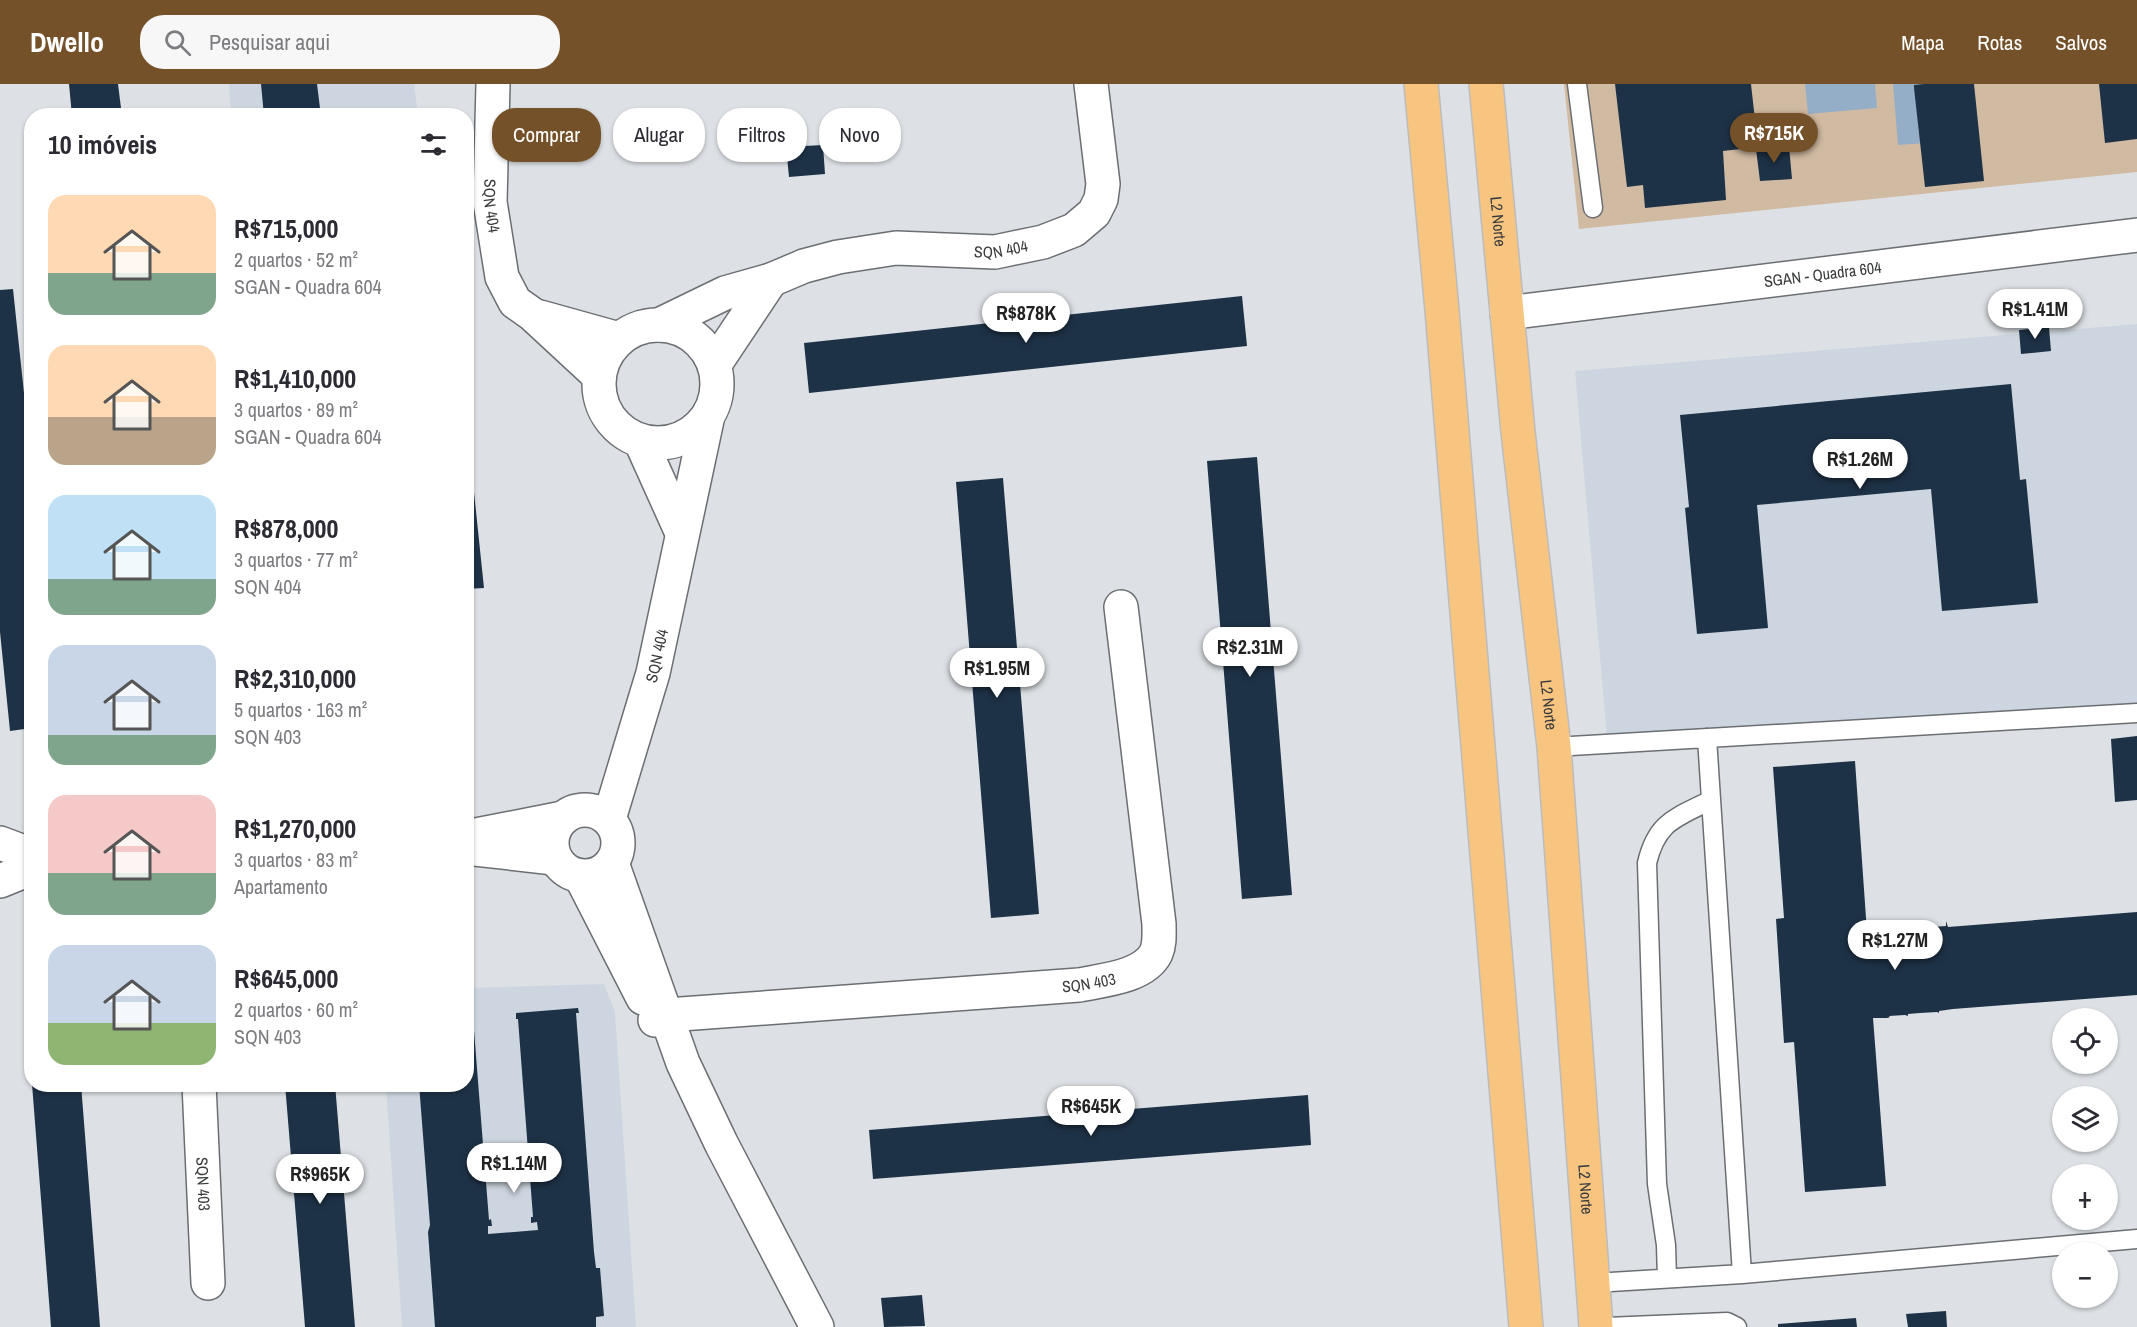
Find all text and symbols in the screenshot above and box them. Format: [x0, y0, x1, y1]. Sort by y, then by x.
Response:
search box [140, 15, 560, 69]
text: Dwello [30, 23, 104, 61]
icon: search [161, 26, 194, 59]
text: Pesquisar aqui [209, 27, 330, 57]
text: Mapa [1901, 28, 1944, 57]
text: Rotas [1977, 28, 2022, 57]
text: Salvos [2055, 28, 2107, 57]
chip: Comprar [492, 108, 601, 162]
chip: Alugar [613, 108, 705, 162]
chip: Filtros [717, 108, 807, 162]
chip: Novo [819, 108, 901, 162]
pin: R$715K [1725, 113, 1823, 164]
text: R$715K [1744, 119, 1804, 146]
text: 10 imóveis [48, 127, 157, 162]
icon: filters [417, 128, 450, 161]
street label: SQN 404 [478, 179, 506, 234]
street label: L2 Norte [1485, 195, 1512, 248]
text: R$715,000 [234, 211, 338, 246]
icon: home [96, 219, 168, 291]
street label: SQN 404 [974, 234, 1030, 263]
text: 2 quartos · 52 m² [234, 246, 358, 273]
street label: SGAN - Quadra 604 [1763, 256, 1883, 292]
text: SGAN - Quadra 604 [234, 273, 382, 300]
pin: R$1.41M [1980, 289, 2090, 340]
pin: R$878K [977, 293, 1075, 344]
text: R$1.41M [2002, 295, 2068, 322]
text: R$878K [996, 299, 1056, 326]
text: R$1,410,000 [234, 361, 356, 396]
icon: home [96, 369, 168, 441]
text: 3 quartos · 89 m² [234, 396, 358, 423]
text: SGAN - Quadra 604 [234, 423, 382, 450]
pin: R$1.26M [1805, 439, 1915, 490]
text: R$1.26M [1827, 445, 1893, 472]
text: R$878,000 [234, 511, 338, 546]
icon: home [96, 519, 168, 591]
text: 3 quartos · 77 m² [234, 546, 358, 573]
text: SQN 404 [234, 573, 301, 600]
street label: SQN 404 [640, 627, 673, 685]
pin: R$2.31M [1195, 627, 1305, 678]
text: R$2.31M [1217, 633, 1283, 660]
pin: R$1.95M [942, 648, 1052, 699]
text: R$1.95M [964, 654, 1030, 681]
text: R$2,310,000 [234, 661, 356, 696]
icon: home [96, 669, 168, 741]
street label: L2 Norte [1535, 678, 1563, 731]
text: 5 quartos · 163 m² [234, 696, 367, 723]
text: SQN 403 [234, 723, 301, 750]
text: R$1,270,000 [234, 811, 356, 846]
icon: home [96, 819, 168, 891]
text: 3 quartos · 83 m² [234, 846, 358, 873]
text: Apartamento [234, 873, 328, 900]
pin: R$1.27M [1840, 920, 1950, 971]
text: R$1.27M [1862, 926, 1928, 953]
text: R$645,000 [234, 961, 338, 996]
street label: SQN 403 [1061, 967, 1118, 997]
icon: home [96, 969, 168, 1041]
text: 2 quartos · 60 m² [234, 996, 358, 1023]
map controls [2052, 1008, 2118, 1308]
button: locate [2052, 1008, 2118, 1074]
text: SQN 403 [234, 1023, 301, 1050]
pin: R$645K [1042, 1086, 1140, 1137]
button: layers [2052, 1086, 2118, 1152]
text: R$645K [1061, 1092, 1121, 1119]
pin: R$1.14M [459, 1143, 569, 1194]
text: R$1.14M [481, 1149, 547, 1176]
pin: R$965K [271, 1154, 369, 1205]
street label: SQN 403 [191, 1156, 216, 1211]
text: R$965K [290, 1160, 350, 1187]
street label: L2 Norte [1573, 1163, 1599, 1215]
button: + [2052, 1164, 2118, 1230]
button: − [2052, 1242, 2118, 1308]

